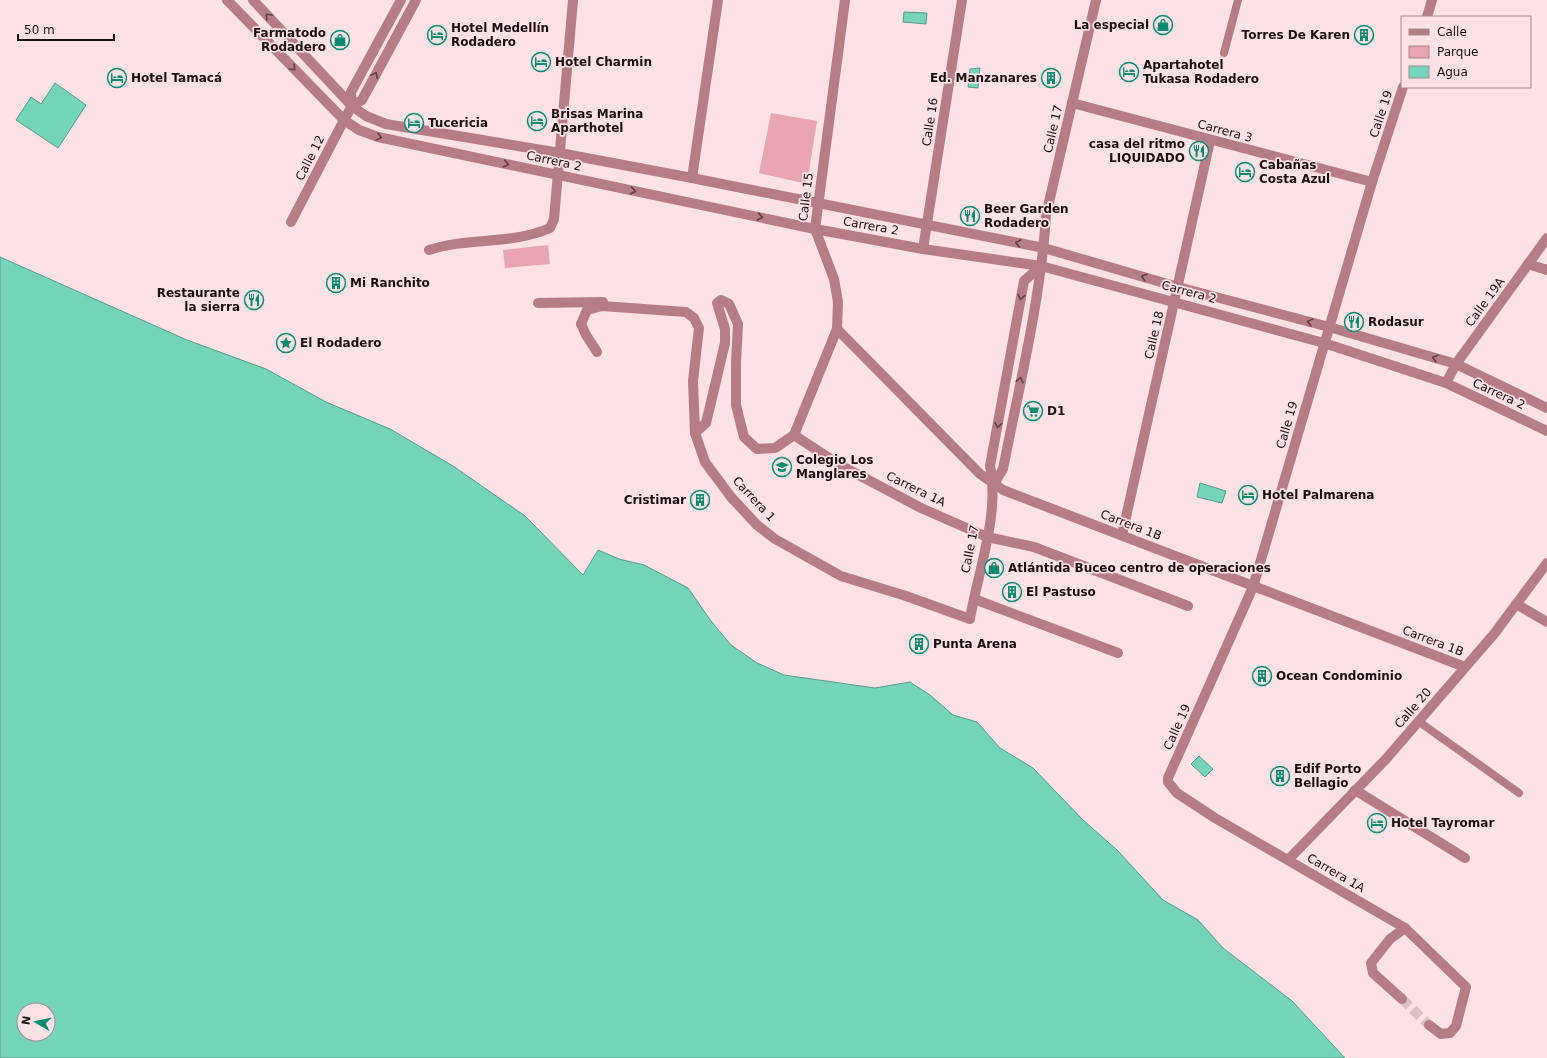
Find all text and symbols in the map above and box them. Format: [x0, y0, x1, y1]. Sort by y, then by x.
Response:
one-way arrow [265, 13, 273, 21]
shop icon: La especial [1152, 14, 1174, 36]
scale bar [18, 16, 114, 42]
legend [1401, 16, 1531, 88]
place label: La especial [1074, 18, 1149, 32]
place label: Hotel Medellín Rodadero [451, 21, 549, 49]
text: 50 m [24, 23, 55, 37]
hotel icon: Hotel Medellín Rodadero [426, 24, 448, 46]
building icon: Torres De Karen [1353, 24, 1375, 46]
text: Calle [1437, 25, 1467, 39]
place label: Farmatodo Rodadero [253, 26, 326, 54]
place label: Torres De Karen [1242, 28, 1350, 42]
shop icon: Farmatodo Rodadero [329, 29, 351, 51]
text: Parque [1437, 45, 1478, 59]
hotel icon: Hotel Charmin [530, 51, 552, 73]
place label: Hotel Charmin [555, 55, 652, 69]
place label: Apartahotel Tukasa Rodadero [1143, 58, 1259, 86]
hotel icon: Apartahotel Tukasa Rodadero [1118, 61, 1140, 83]
one-way arrow [288, 63, 296, 71]
text: Agua [1437, 65, 1468, 79]
hotel icon: Hotel Tamacá [106, 67, 128, 89]
building icon: Ed. Manzanares [1040, 67, 1062, 89]
place label: Hotel Tamacá [131, 71, 222, 85]
place label: Ed. Manzanares [930, 71, 1037, 85]
one-way arrow [370, 72, 378, 80]
street label: Calle 19 [1367, 89, 1395, 139]
street label: Calle 16 [919, 97, 941, 147]
street label: Calle 17 [1041, 104, 1065, 154]
place label: Brisas Marina Aparthotel [551, 107, 643, 135]
hotel icon: Brisas Marina Aparthotel [526, 110, 548, 132]
hotel icon: Tucericia [403, 112, 425, 134]
place label: Tucericia [428, 116, 488, 130]
street label: Carrera 3 [1196, 117, 1254, 145]
one-way arrow [375, 132, 382, 141]
street label: Calle 12 [293, 133, 327, 183]
place label: casa del ritmo LIQUIDADO [1089, 137, 1185, 165]
restaurant icon: casa del ritmo LIQUIDADO [1188, 140, 1210, 162]
street label: Carrera 2 [525, 148, 583, 174]
place label: Cabañas Costa Azul [1259, 158, 1330, 186]
one-way arrow [503, 159, 509, 167]
hotel icon: Cabañas Costa Azul [1234, 161, 1256, 183]
street label: Calle 15 [796, 172, 816, 222]
one-way arrow [630, 186, 636, 194]
place label: Beer Garden Rodadero [984, 202, 1069, 230]
restaurant icon: Beer Garden Rodadero [959, 205, 981, 227]
one-way arrow [757, 213, 763, 221]
street label: Carrera 2 [842, 214, 900, 238]
one-way arrow [1015, 240, 1021, 248]
building icon: Mi Ranchito [325, 272, 347, 294]
one-way arrow [1141, 273, 1148, 282]
street label: Calle 19A [1463, 274, 1508, 329]
place label: Mi Ranchito [350, 276, 430, 290]
street label: Carrera 2 [1160, 278, 1218, 306]
place label: Restaurante la sierra [157, 286, 240, 314]
restaurant icon: Restaurante la sierra [243, 289, 265, 311]
one-way arrow [1017, 294, 1026, 300]
street label: Calle 18 [1142, 310, 1166, 360]
restaurant icon: Rodasur [1343, 311, 1365, 333]
place label: Rodasur [1368, 315, 1424, 329]
one-way arrow [1307, 318, 1313, 326]
place icon: El Rodadero [275, 332, 297, 354]
place label: El Rodadero [300, 336, 382, 350]
one-way arrow [1431, 354, 1438, 363]
one-way arrow [1015, 376, 1024, 383]
street label: Carrera 2 [1471, 376, 1527, 412]
supermarket icon: D1 [1022, 400, 1044, 422]
street label: Calle 19 [1274, 400, 1300, 450]
place label: D1 [1047, 404, 1065, 418]
one-way arrow [994, 422, 1003, 428]
place label: Colegio Los Manglares [796, 453, 873, 481]
school or university icon: Colegio Los Manglares [771, 456, 793, 478]
street label: Carrera 1A [884, 469, 949, 510]
street label: Carrera 1 [730, 474, 778, 524]
hotel icon: Hotel Palmarena [1237, 484, 1259, 506]
place label: Hotel Palmarena [1262, 488, 1374, 502]
building icon: Cristimar [689, 489, 711, 511]
place label: Cristimar [624, 493, 686, 507]
street label: Carrera 1B [1098, 507, 1164, 543]
street label: Calle 17 [958, 524, 982, 574]
shop icon: Atlántida Buceo centro de operaciones [983, 557, 1005, 579]
place label: Atlántida Buceo centro de operaciones [1008, 561, 1271, 575]
building icon: El Pastuso [1001, 581, 1023, 603]
place label: El Pastuso [1026, 585, 1096, 599]
street label: Carrera 1B [1400, 623, 1466, 659]
building icon: Punta Arena [908, 633, 930, 655]
place label: Punta Arena [933, 637, 1017, 651]
building icon: Ocean Condominio [1251, 665, 1273, 687]
place label: Ocean Condominio [1276, 669, 1402, 683]
street label: Calle 20 [1392, 685, 1434, 731]
street label: Calle 19 [1161, 702, 1193, 752]
place label: Edif Porto Bellagio [1294, 762, 1361, 790]
building icon: Edif Porto Bellagio [1269, 765, 1291, 787]
hotel icon: Hotel Tayromar [1366, 812, 1388, 834]
place label: Hotel Tayromar [1391, 816, 1494, 830]
street label: Carrera 1A [1305, 851, 1368, 896]
north arrow [16, 1002, 56, 1042]
text: N [19, 1015, 34, 1026]

